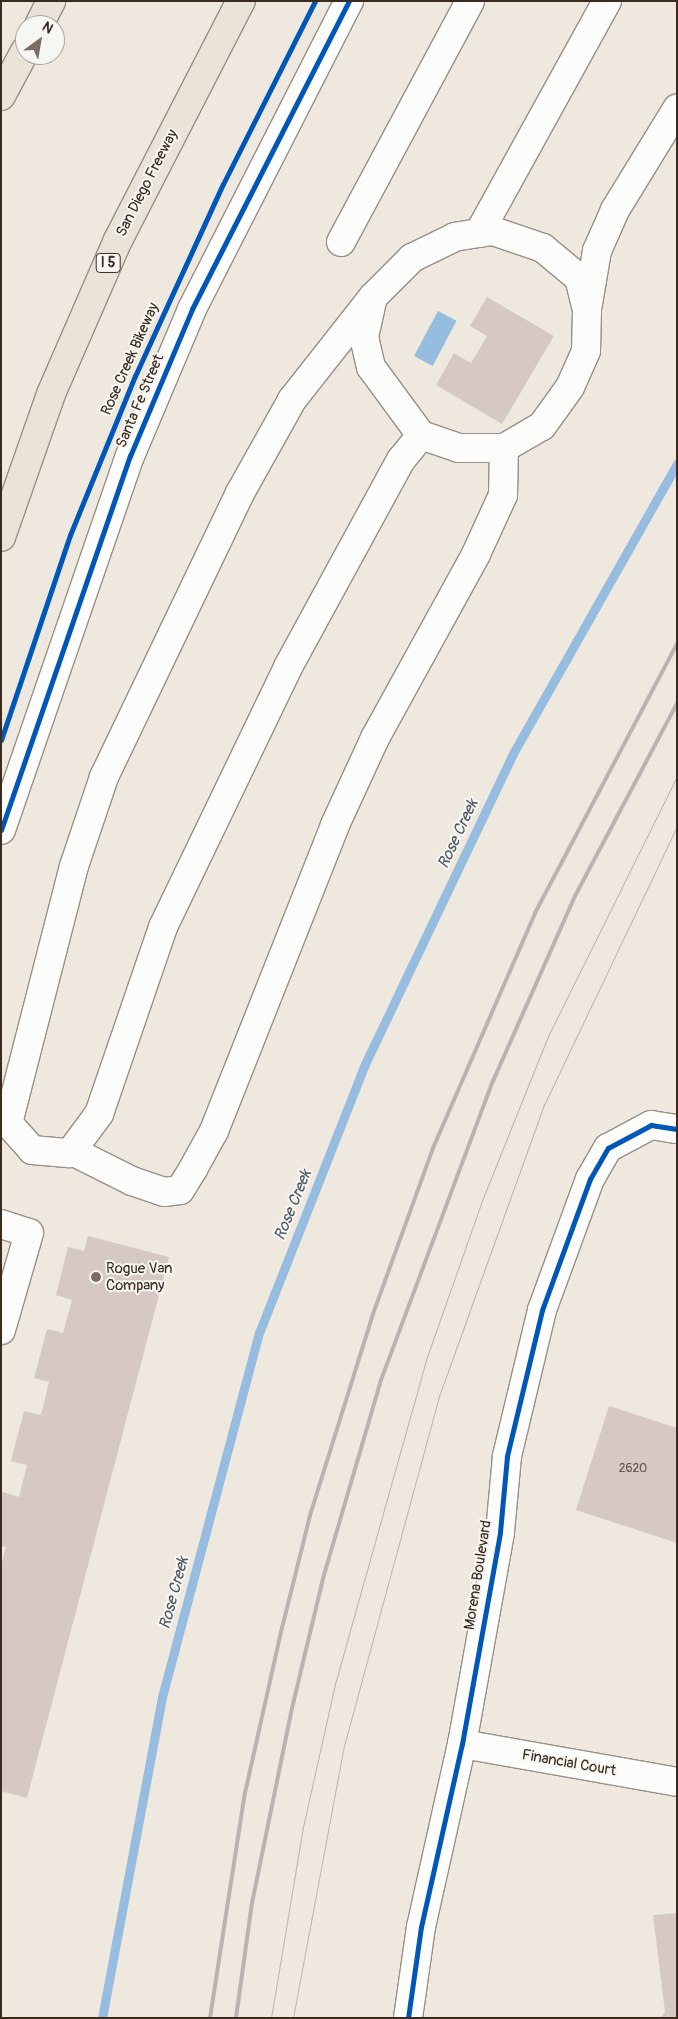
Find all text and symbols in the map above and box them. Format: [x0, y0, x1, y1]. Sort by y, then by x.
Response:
north arrow [15, 15, 65, 65]
text: N [39, 18, 56, 37]
street label: San Diego Freeway [112, 126, 182, 240]
road number: I 5 [96, 252, 120, 274]
street label: Rose Creek Bikeway [97, 300, 163, 418]
street label: Santa Fe Street [112, 352, 168, 450]
water label: Rose Creek [434, 796, 482, 872]
water label: Rose Creek [270, 1167, 316, 1243]
place label: Rogue Van Company [106, 1259, 172, 1294]
marker: Rogue Van Company [90, 1271, 102, 1283]
house number: 2620 [619, 1462, 647, 1476]
street label: Morena Boulevard [460, 1519, 496, 1631]
water label: Rose Creek [155, 1555, 193, 1631]
street label: Financial Court [520, 1746, 618, 1780]

